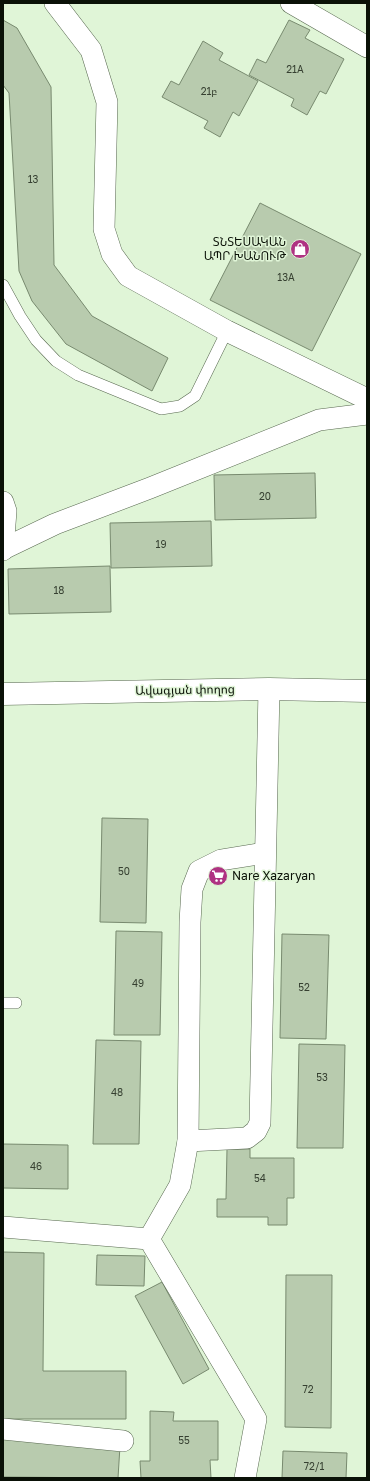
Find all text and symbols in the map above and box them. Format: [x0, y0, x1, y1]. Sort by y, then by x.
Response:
house number: 21A [286, 63, 304, 75]
house number: 21բ [201, 85, 217, 97]
house number: 13 [28, 173, 38, 185]
place label: ՏՆՏԵՍԱԿԱՆ ԱՊՐ ԽԱՆՈՒԹ [204, 234, 286, 263]
shop icon: ՏՆՏԵՍԱԿԱՆ ԱՊՐ ԽԱՆՈՒԹ [289, 238, 311, 260]
house number: 13A [277, 271, 295, 283]
house number: 20 [259, 490, 271, 502]
house number: 19 [156, 538, 166, 550]
house number: 18 [54, 584, 64, 596]
street label: Ավագյան փողոց [135, 681, 235, 698]
house number: 50 [118, 865, 130, 877]
supermarket icon: Nare Xazaryan [207, 865, 229, 887]
place label: Nare Xazaryan [232, 868, 315, 883]
house number: 49 [132, 977, 144, 989]
house number: 52 [298, 981, 310, 993]
house number: 53 [316, 1071, 328, 1083]
house number: 48 [111, 1086, 123, 1098]
house number: 46 [30, 1160, 42, 1172]
house number: 54 [254, 1172, 266, 1184]
house number: 72 [302, 1383, 314, 1395]
house number: 55 [178, 1434, 190, 1446]
house number: 72/1 [304, 1460, 325, 1472]

